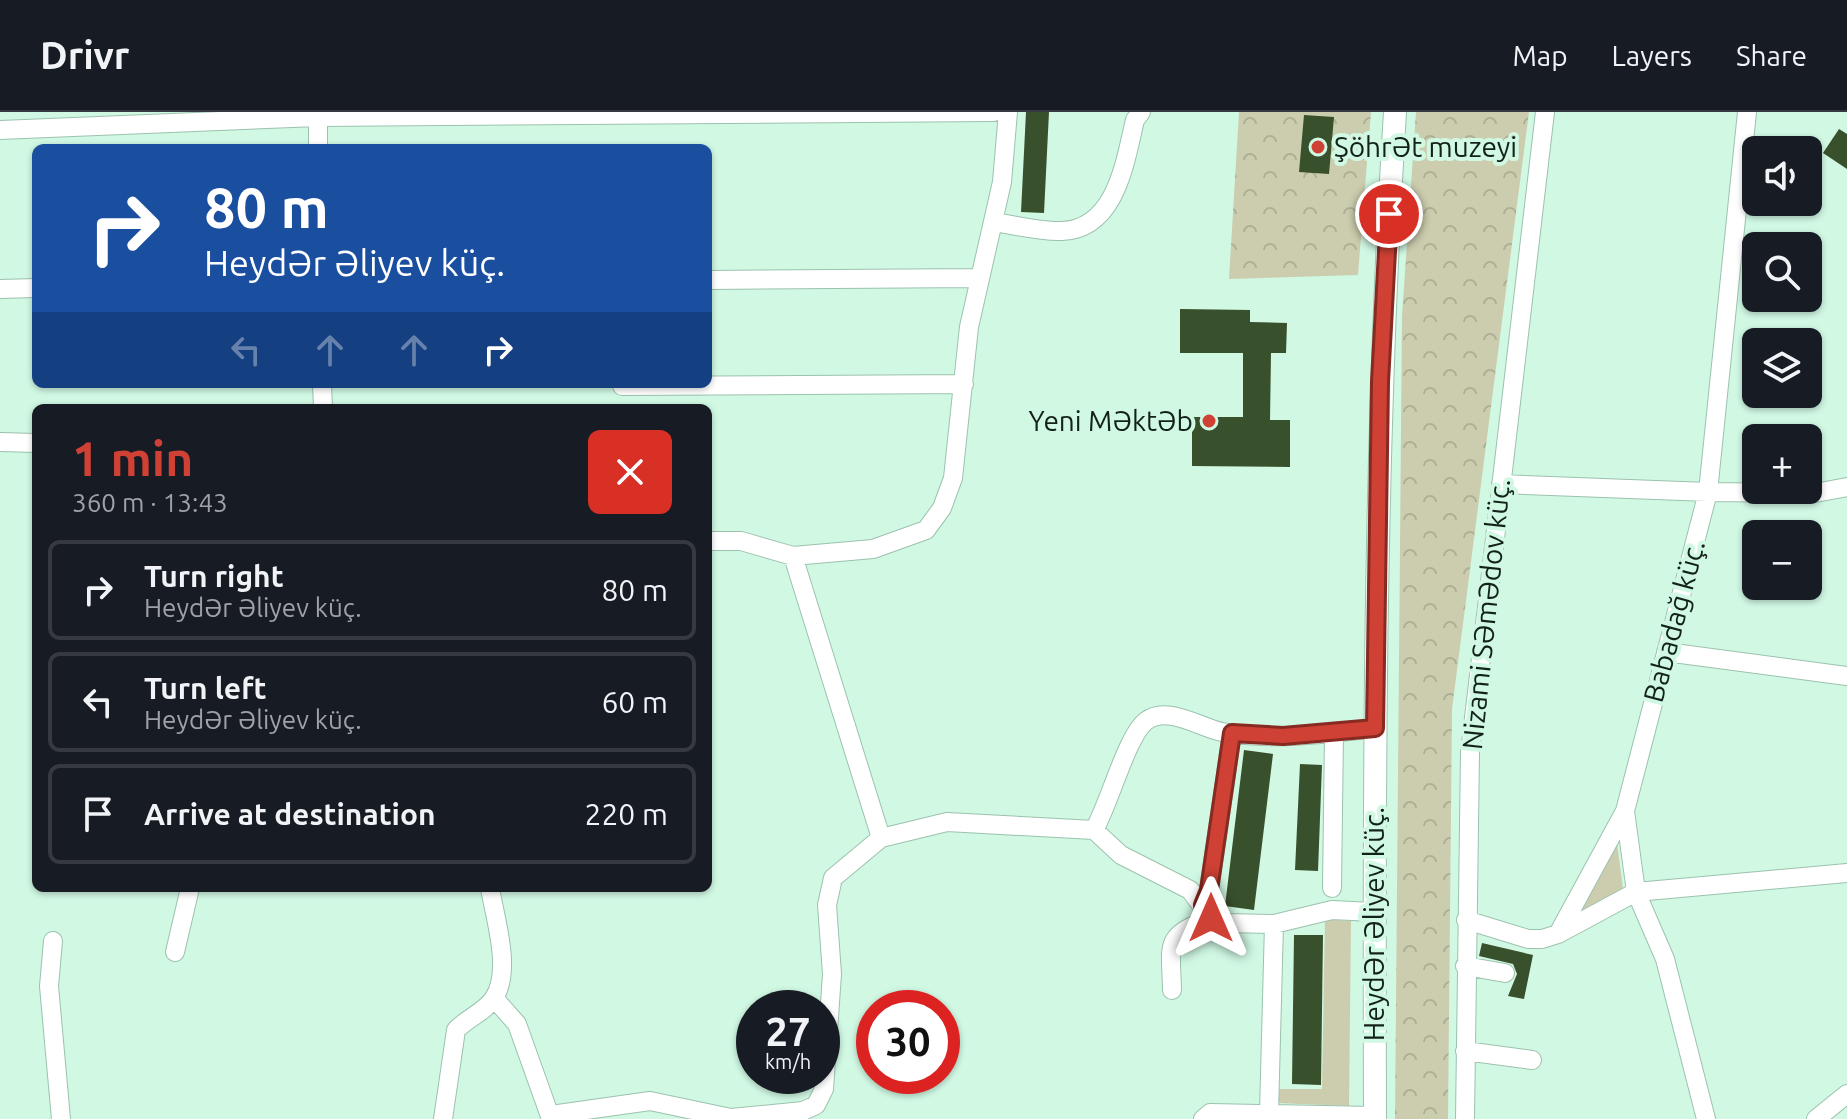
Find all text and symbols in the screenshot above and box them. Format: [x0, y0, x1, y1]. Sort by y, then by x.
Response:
text: Drivr [40, 34, 129, 76]
text: Map [1512, 40, 1568, 71]
text: Layers [1612, 40, 1692, 71]
text: Share [1736, 40, 1807, 71]
place label: Şöhrət muzeyi [1334, 131, 1517, 162]
map controls [1742, 136, 1822, 600]
button: sound [1742, 136, 1822, 216]
marker: Şöhrət muzeyi [1309, 138, 1327, 156]
icon: right [72, 176, 176, 280]
text: 80 m [204, 176, 329, 239]
pin [1355, 180, 1423, 248]
icon: arrive [1367, 192, 1411, 236]
button: search [1742, 232, 1822, 312]
text: Heydər Əliyev küç. [204, 242, 505, 283]
icon: left [224, 328, 268, 372]
icon: ahead [308, 328, 352, 372]
icon: ahead [392, 328, 436, 372]
icon: right [476, 328, 520, 372]
button: layers [1742, 328, 1822, 408]
place label: Yeni Məktəb [1028, 405, 1193, 436]
marker: Yeni Məktəb [1200, 412, 1218, 430]
button: + [1742, 424, 1822, 504]
button: close [588, 430, 672, 514]
text: 1 min [72, 431, 193, 485]
street label: Nizami Səmədov küç. [1456, 477, 1515, 751]
text: 360 m · 13:43 [72, 488, 228, 517]
button: − [1742, 520, 1822, 600]
street label: Babadağ küç. [1637, 536, 1710, 705]
text: Turn right [144, 559, 284, 593]
icon: right [76, 568, 120, 612]
text: 80 m [601, 573, 668, 607]
text: Heydər Əliyev küç. [144, 593, 362, 622]
text: Turn left [144, 671, 266, 705]
icon: left [76, 680, 120, 724]
text: 60 m [601, 685, 668, 719]
text: Heydər Əliyev küç. [144, 705, 362, 734]
icon: arrive [76, 792, 120, 836]
text: Arrive at destination [144, 797, 436, 831]
text: 220 m [584, 797, 668, 831]
street label: Heydər Əliyev küç. [1358, 807, 1389, 1041]
position arrow [1169, 876, 1253, 960]
speed limit sign: 30 [856, 990, 960, 1094]
text: 27 [765, 1009, 811, 1054]
text: km/h [765, 1050, 811, 1073]

